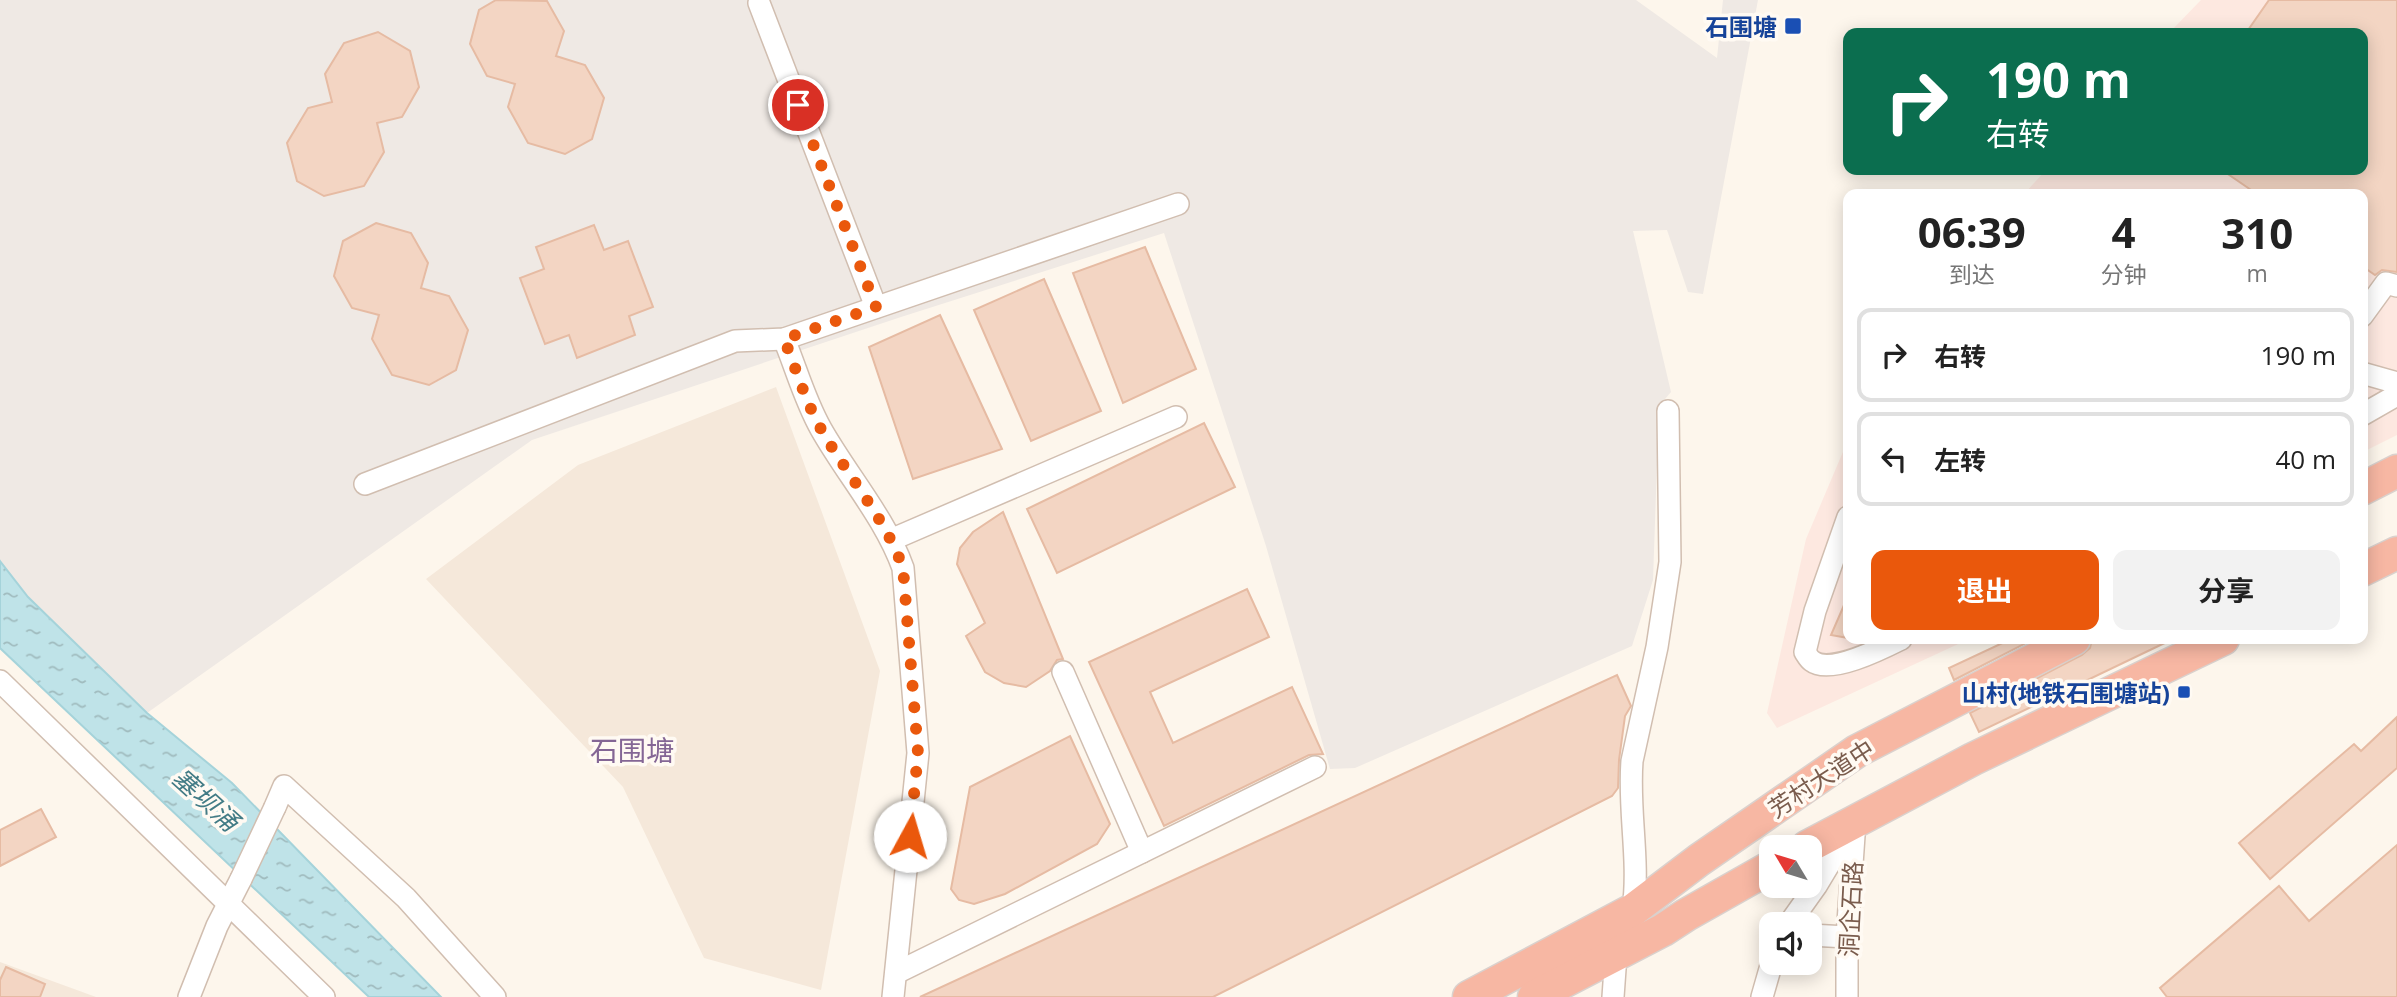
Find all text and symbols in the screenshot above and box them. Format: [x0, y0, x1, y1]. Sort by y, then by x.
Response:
place label: 石围塘 [1705, 10, 1777, 43]
marker: 石围塘 [1783, 16, 1803, 36]
text: 190 m [1986, 46, 2131, 112]
icon: right [1871, 56, 1962, 147]
pin [768, 75, 828, 135]
icon: arrive [779, 86, 817, 124]
text: 右转 [1986, 112, 2050, 155]
text: 06:39 [1918, 203, 2026, 260]
text: 4 [2111, 203, 2135, 260]
text: 310 [2221, 204, 2293, 261]
text: m [2247, 257, 2268, 289]
text: 到达 [1949, 258, 1995, 290]
text: 分钟 [2100, 258, 2146, 290]
icon: right [1875, 336, 1913, 374]
text: 190 m [2261, 337, 2336, 373]
text: 右转 [1934, 338, 1986, 374]
icon: left [1875, 440, 1913, 478]
text: 40 m [2275, 441, 2336, 477]
text: 左转 [1934, 442, 1986, 478]
button: 退出 [1871, 550, 2099, 630]
button: 分享 [2113, 550, 2340, 630]
place label: 山村(地铁石围塘站) [1962, 676, 2170, 709]
marker: 山村(地铁石围塘站) [2176, 684, 2192, 700]
district label: 石围塘 [590, 731, 674, 769]
street label: 芳村大道中 [1762, 731, 1880, 825]
water label: 塞坝涌 [165, 760, 249, 840]
position arrow [873, 799, 947, 873]
north arrow [1759, 835, 1822, 898]
map controls [1759, 835, 1822, 975]
street label: 洞企石路 [1831, 860, 1869, 958]
button: sound [1759, 912, 1822, 975]

